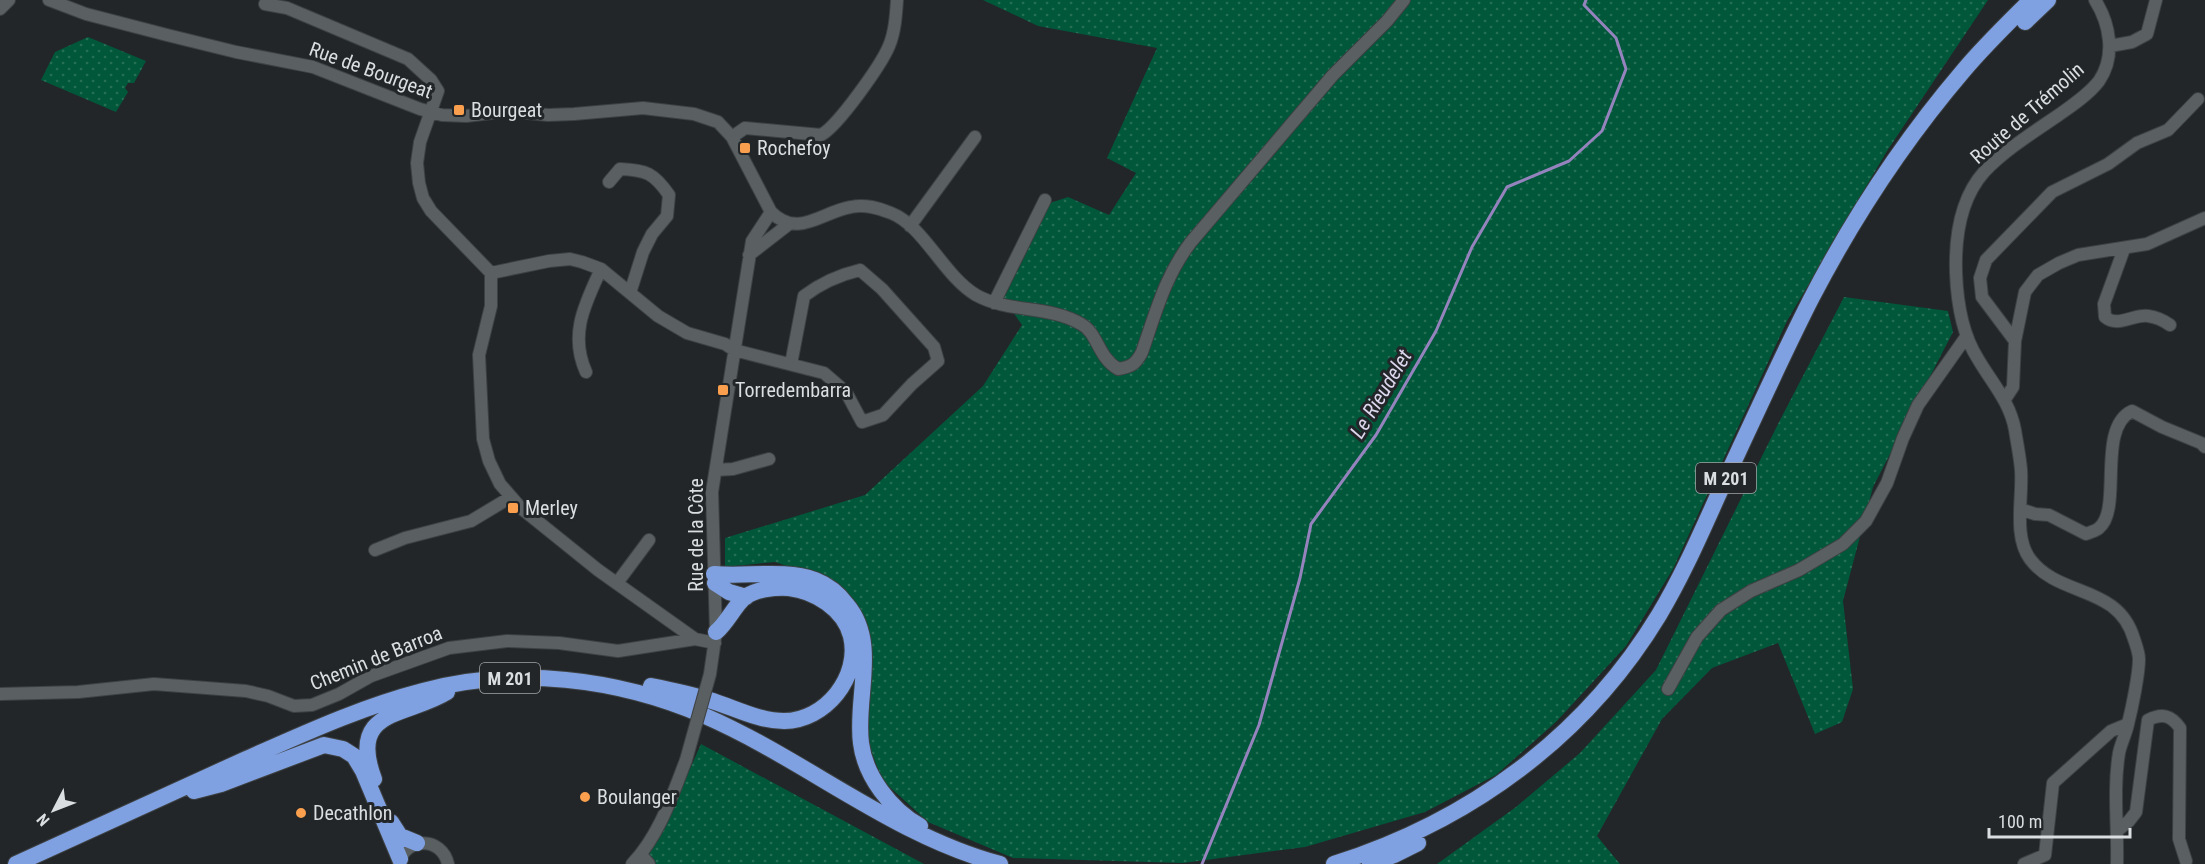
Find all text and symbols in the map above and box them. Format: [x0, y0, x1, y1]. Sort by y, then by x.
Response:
street label: Rue de Bourgeat [306, 37, 436, 103]
street label: Route de Trémolin [1965, 57, 2089, 169]
place label: Bourgeat [471, 98, 542, 122]
marker: Bourgeat [452, 103, 466, 117]
place label: Rochefoy [757, 136, 830, 160]
marker: Rochefoy [738, 141, 752, 155]
water label: Le Rieudelet [1345, 345, 1417, 443]
place label: Torredembarra [735, 378, 851, 402]
marker: Torredembarra [716, 383, 730, 397]
road number: M 201 [1696, 463, 1756, 493]
street label: Rue de la Côte [684, 478, 708, 592]
place label: Merley [525, 496, 578, 520]
marker: Merley [506, 501, 520, 515]
street label: Chemin de Barroa [306, 621, 446, 695]
road number: M 201 [480, 663, 540, 693]
north arrow [24, 780, 84, 840]
place label: Boulanger [597, 785, 677, 809]
marker: Boulanger [578, 790, 592, 804]
place label: Decathlon [313, 801, 393, 825]
scale bar [1989, 801, 2130, 839]
marker: Decathlon [294, 806, 308, 820]
text: N [33, 810, 54, 830]
text: 100 m [1998, 811, 2042, 832]

